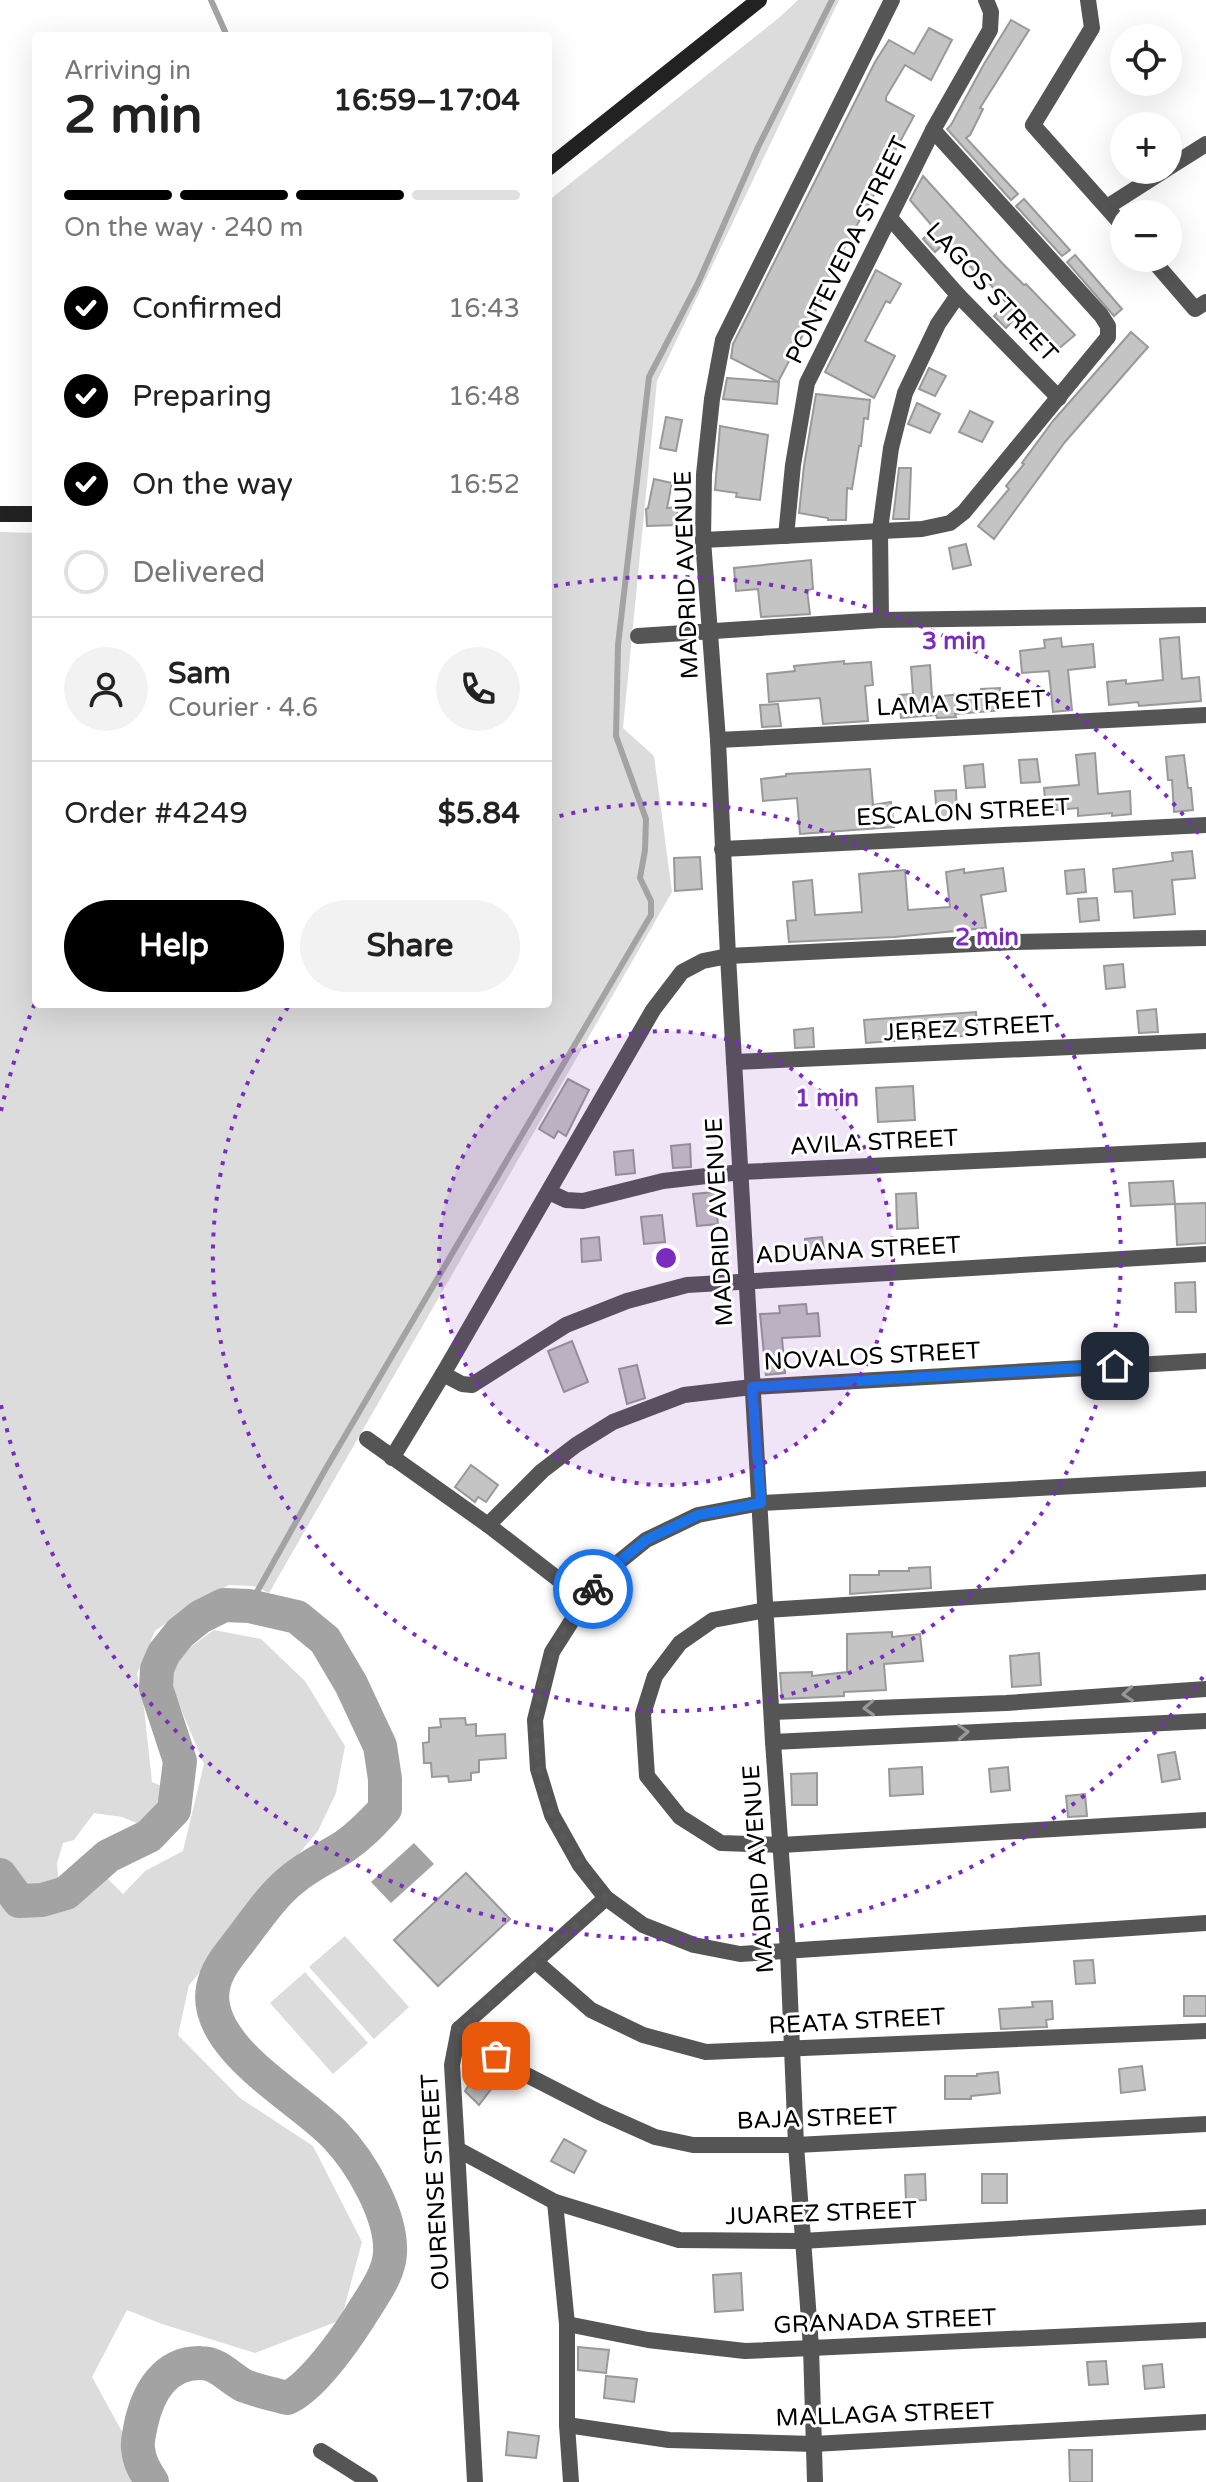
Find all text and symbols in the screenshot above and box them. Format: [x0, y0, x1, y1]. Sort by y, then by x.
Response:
map controls [1110, 24, 1182, 272]
button: locate [1110, 24, 1182, 96]
text: Arriving in [64, 55, 191, 86]
text: 16:59–17:04 [333, 82, 520, 119]
text: 2 min [64, 84, 203, 147]
button: + [1110, 112, 1182, 184]
street label: PONTEVEDA STREET [780, 131, 915, 369]
button: − [1110, 200, 1182, 272]
text: On the way · 240 m [64, 212, 303, 243]
street label: LAGOS STREET [920, 216, 1064, 368]
icon: check [64, 286, 108, 330]
text: Confirmed [132, 290, 283, 327]
text: 16:43 [448, 293, 520, 324]
icon: check [64, 374, 108, 418]
text: Preparing [132, 378, 272, 415]
text: 16:48 [448, 381, 520, 412]
icon: check [64, 462, 108, 506]
text: On the way [132, 466, 293, 503]
text: 16:52 [448, 469, 520, 500]
street label: MADRID AVENUE [668, 470, 705, 680]
text: Delivered [132, 554, 266, 591]
text: 3 min [922, 627, 986, 656]
button: person [64, 647, 148, 731]
button: phone [436, 647, 520, 731]
text: Sam [168, 655, 231, 692]
street label: LAMA STREET [876, 685, 1047, 722]
text: Courier · 4.6 [168, 692, 318, 723]
street label: ESCALON STREET [855, 792, 1071, 833]
text: Order #4249 [64, 795, 248, 832]
text: $5.84 [438, 795, 520, 832]
button: Help [64, 900, 284, 992]
button: Share [300, 900, 520, 992]
text: 2 min [955, 923, 1019, 952]
street label: JEREZ STREET [883, 1010, 1056, 1047]
text: 1 min [795, 1084, 859, 1113]
street label: MADRID AVENUE [700, 1117, 739, 1327]
street label: AVILA STREET [789, 1124, 959, 1161]
street label: ADUANA STREET [755, 1231, 962, 1270]
centre of rings [652, 1244, 680, 1272]
pin [1081, 1332, 1149, 1400]
street label: NOVALOS STREET [763, 1336, 982, 1377]
icon: home [1093, 1344, 1137, 1388]
courier [553, 1549, 633, 1629]
icon: bike [571, 1567, 615, 1611]
one-way arrow [1121, 1685, 1134, 1702]
one-way arrow [862, 1699, 875, 1716]
one-way arrow [957, 1723, 970, 1740]
street label: MADRID AVENUE [737, 1764, 780, 1974]
street label: REATA STREET [768, 2002, 947, 2041]
pin [462, 2022, 530, 2090]
icon: bag [474, 2034, 518, 2078]
street label: OURENSE STREET [415, 2073, 456, 2291]
street label: BAJA STREET [736, 2101, 898, 2136]
street label: JUAREZ STREET [725, 2196, 918, 2231]
street label: GRANADA STREET [773, 2303, 997, 2340]
street label: MALLAGA STREET [775, 2396, 995, 2433]

